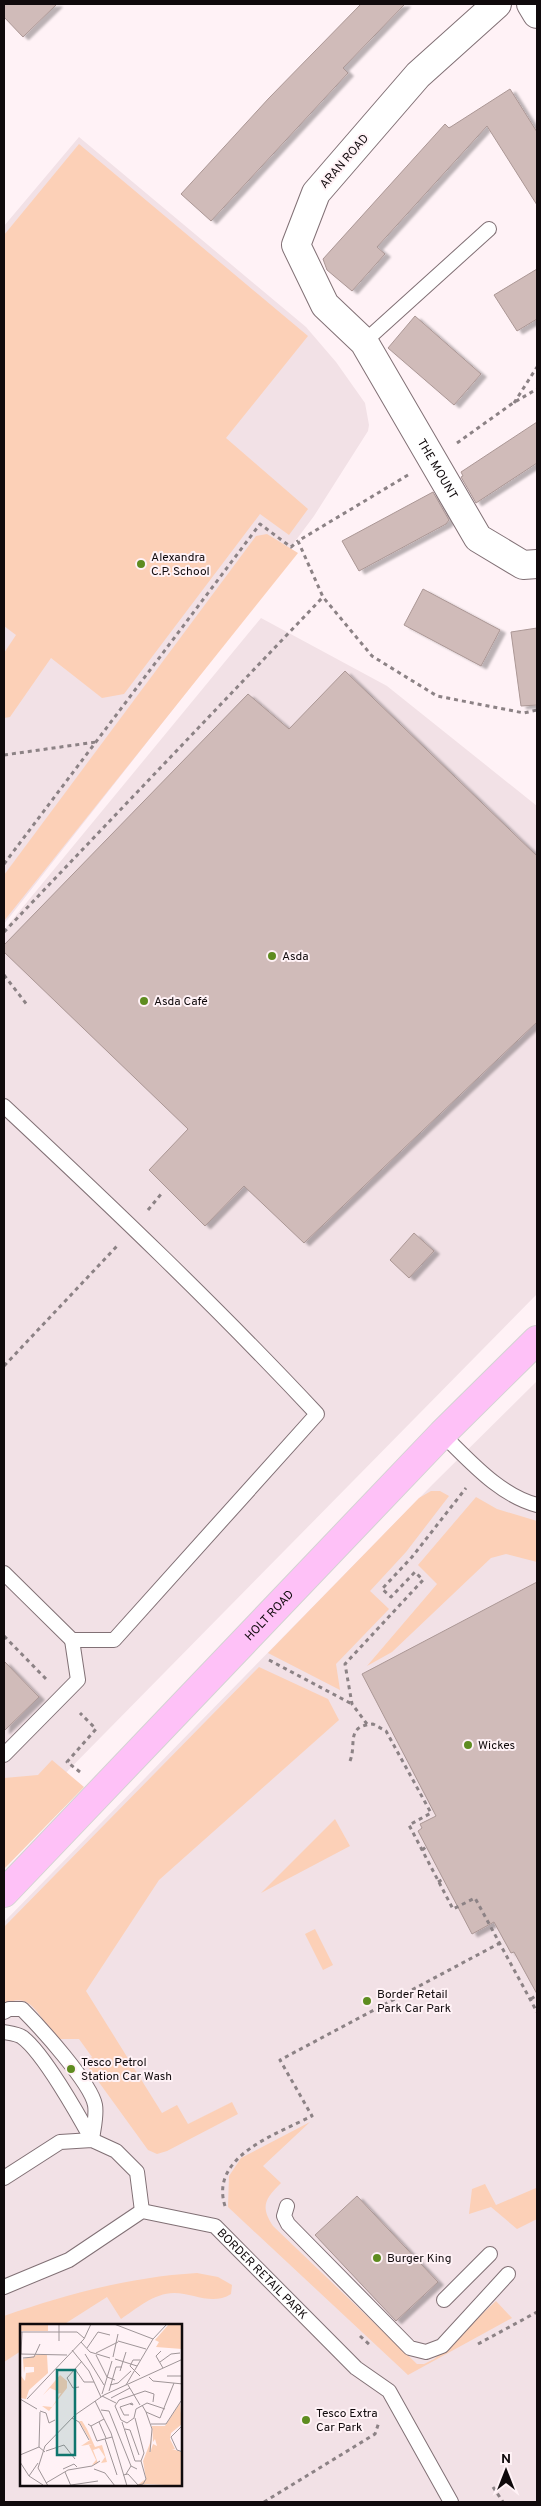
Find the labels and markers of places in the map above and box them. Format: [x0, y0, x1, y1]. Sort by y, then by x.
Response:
place label: Alexandra C.P. School [151, 550, 210, 580]
marker: Alexandra C.P. School [135, 558, 147, 570]
place label: Asda [282, 949, 309, 965]
marker: Asda [266, 950, 278, 962]
place label: Asda Café [154, 994, 208, 1010]
marker: Asda Café [138, 995, 150, 1007]
place label: Wickes [478, 1738, 515, 1754]
marker: Wickes [462, 1739, 474, 1751]
place label: Border Retail Park Car Park [377, 1987, 451, 2017]
marker: Border Retail Park Car Park [361, 1995, 373, 2007]
place label: Tesco Petrol Station Car Wash [81, 2055, 172, 2085]
marker: Tesco Petrol Station Car Wash [65, 2063, 77, 2075]
place label: Burger King [387, 2251, 452, 2267]
marker: Burger King [371, 2252, 383, 2264]
place label: Tesco Extra Car Park [316, 2406, 377, 2436]
marker: Tesco Extra Car Park [300, 2414, 312, 2426]

